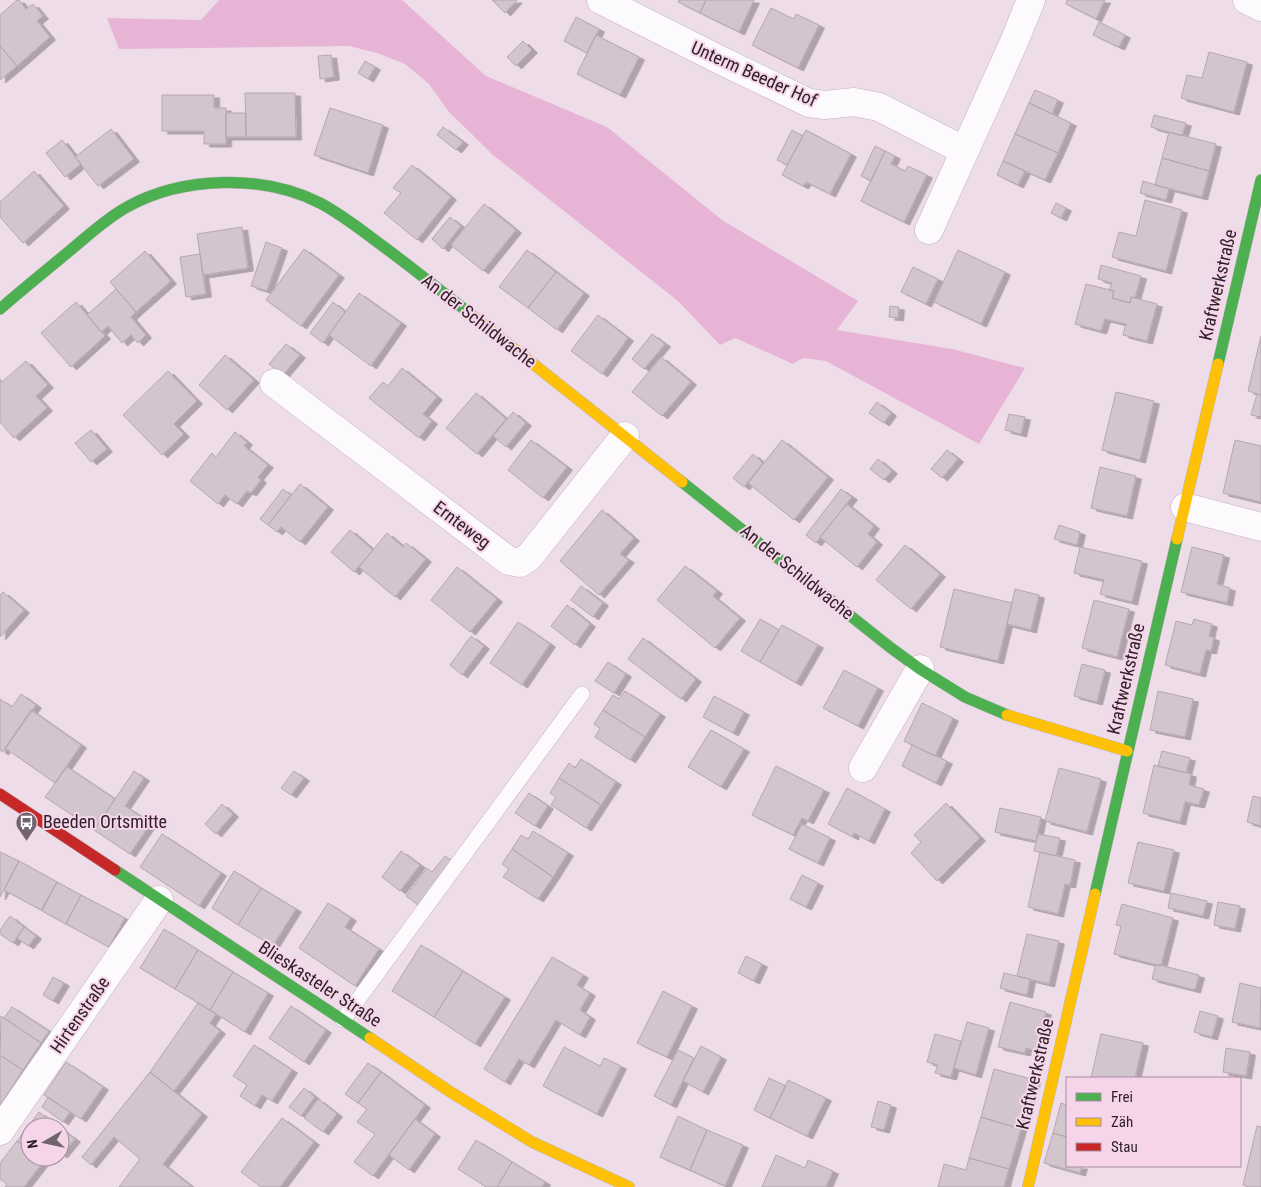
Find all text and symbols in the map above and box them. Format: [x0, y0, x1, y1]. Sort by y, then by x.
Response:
street label: Unterm Beeder Hof [688, 36, 821, 111]
street label: Kraftwerkstraße [1195, 227, 1241, 343]
street label: An der Schildwache [418, 269, 541, 372]
street label: Ernteweg [430, 496, 495, 553]
street label: An der Schildwache [736, 520, 858, 624]
street label: Kraftwerkstraße [1103, 621, 1149, 737]
bus stop icon: Beeden Ortsmitte [15, 810, 39, 841]
place label: Beeden Ortsmitte [43, 811, 167, 832]
street label: Blieskasteler Straße [255, 936, 385, 1031]
street label: Hirtenstraße [46, 972, 114, 1057]
street label: Kraftwerkstraße [1012, 1016, 1058, 1132]
legend [1066, 1077, 1241, 1167]
text: Frei [1111, 1088, 1133, 1106]
text: Zäh [1111, 1113, 1133, 1131]
north arrow [20, 1117, 70, 1167]
text: Stau [1111, 1138, 1138, 1156]
text: N [24, 1139, 41, 1150]

